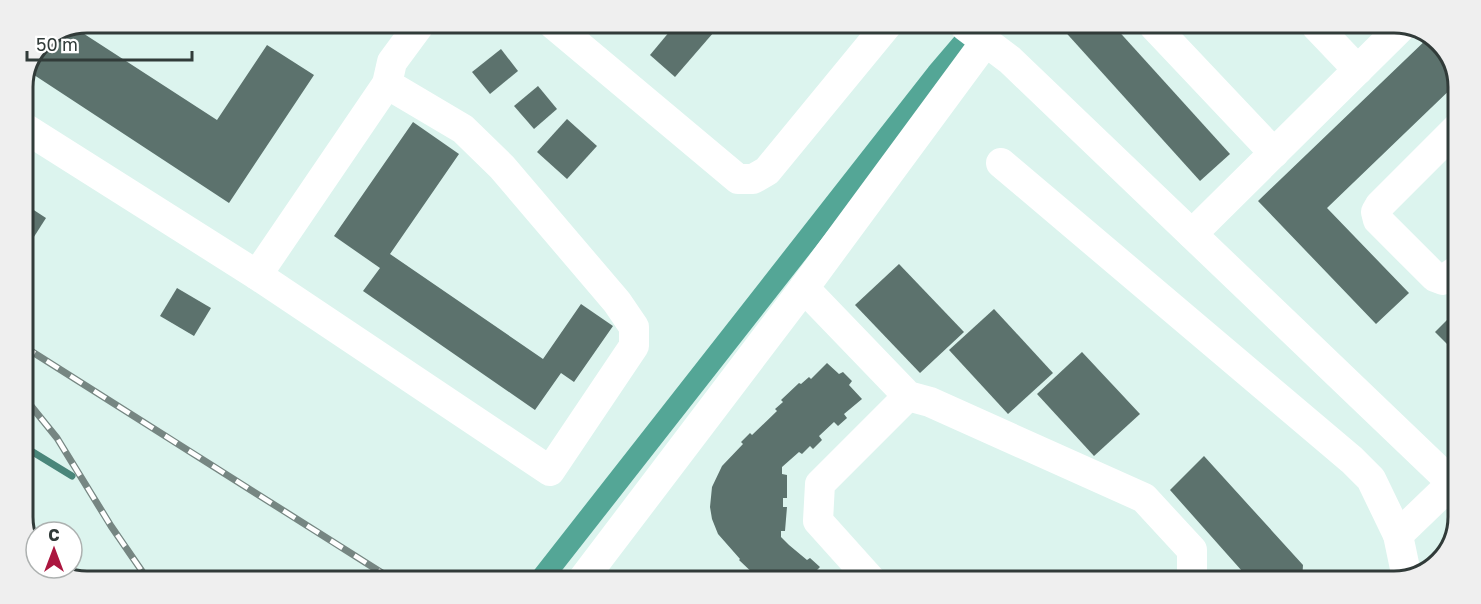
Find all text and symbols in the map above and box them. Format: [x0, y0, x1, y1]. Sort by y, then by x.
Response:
scale bar [27, 24, 192, 62]
text: 50 m [36, 33, 78, 55]
north arrow [24, 520, 84, 580]
text: С [48, 525, 60, 545]

